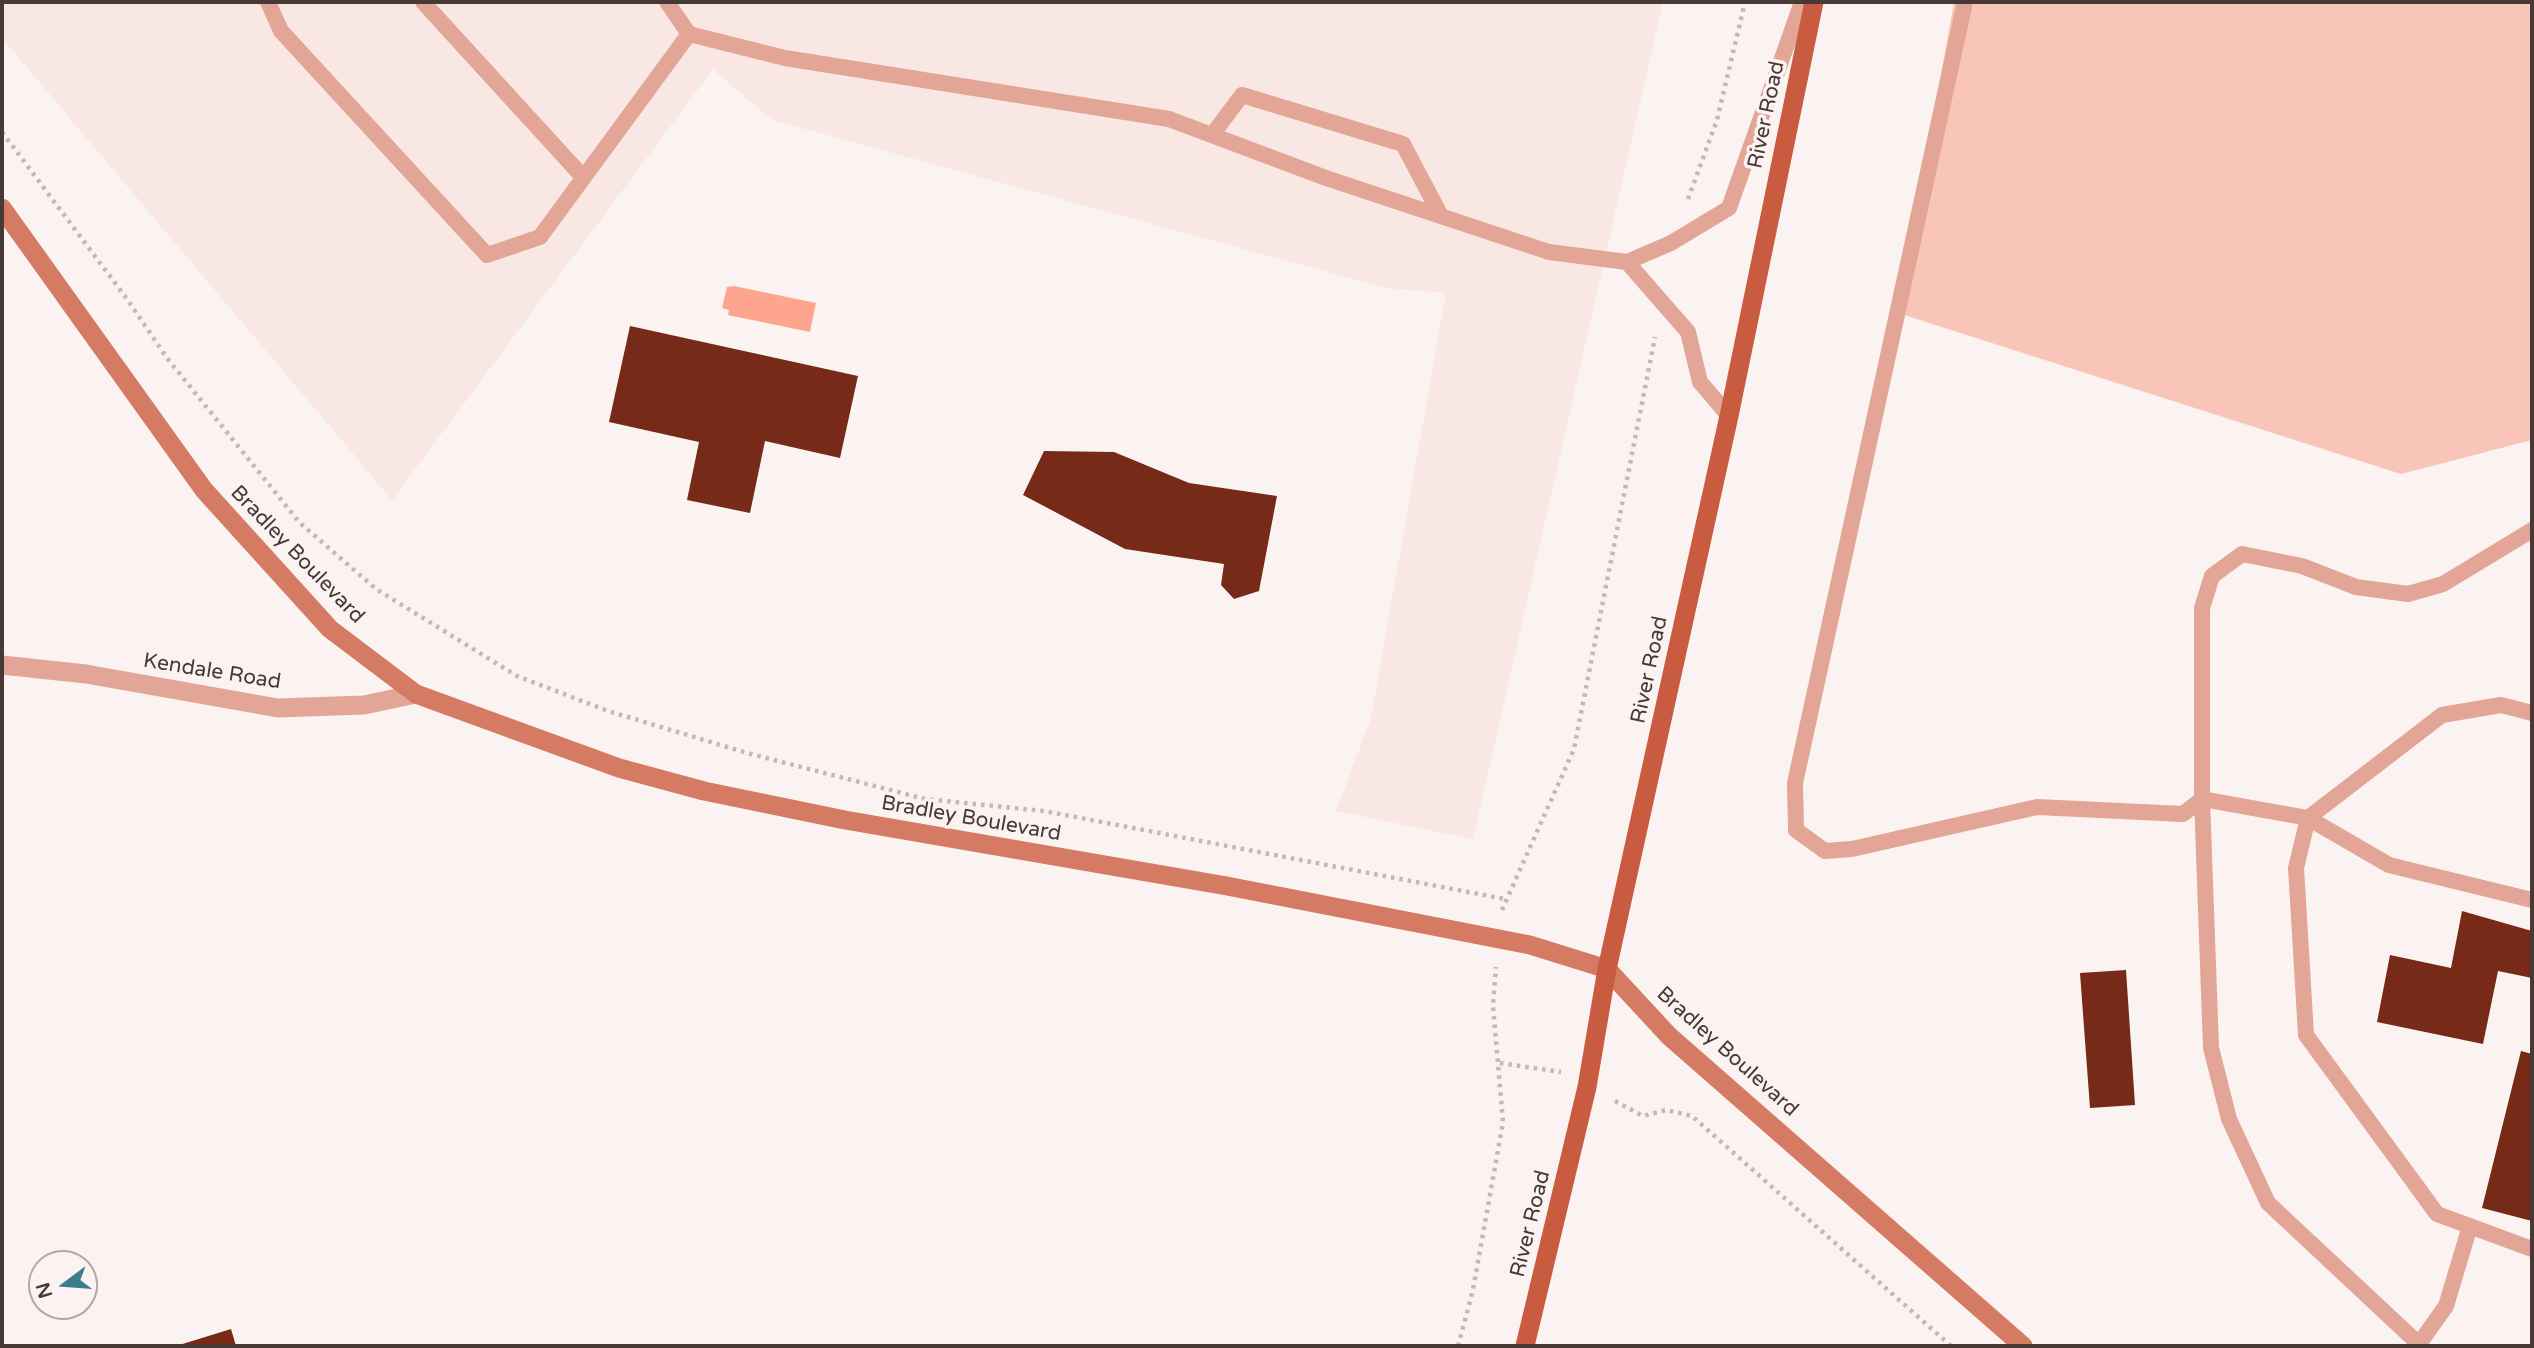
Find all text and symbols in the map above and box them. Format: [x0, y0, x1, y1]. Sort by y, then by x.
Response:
street label: River Road [1743, 59, 1791, 171]
street label: Bradley Boulevard [225, 481, 369, 629]
street label: River Road [1626, 614, 1674, 726]
street label: Kendale Road [141, 649, 283, 695]
street label: Bradley Boulevard [879, 791, 1063, 847]
street label: Bradley Boulevard [1651, 982, 1803, 1122]
street label: River Road [1506, 1168, 1556, 1280]
north arrow [28, 1250, 98, 1320]
text: N [32, 1280, 57, 1301]

